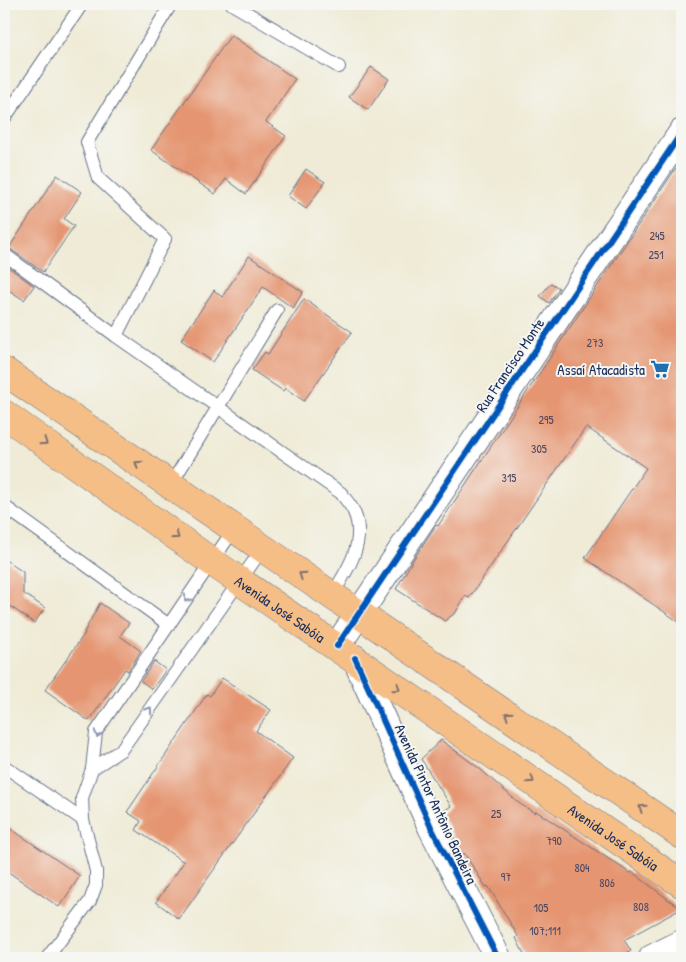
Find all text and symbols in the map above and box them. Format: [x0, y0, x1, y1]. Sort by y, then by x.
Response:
house number: 245 [649, 227, 665, 244]
house number: 251 [648, 246, 664, 263]
street label: Rua Francisco Monte [471, 314, 549, 416]
house number: 273 [587, 334, 603, 351]
supermarket icon: Assaí Atacadista [649, 358, 671, 380]
place label: Assaí Atacadista [557, 359, 645, 380]
house number: 295 [538, 411, 554, 428]
one-way arrow [38, 436, 47, 445]
house number: 305 [531, 440, 547, 457]
one-way arrow [134, 461, 144, 470]
house number: 315 [502, 469, 516, 486]
one-way arrow [171, 530, 180, 539]
street label: Avenida José Sabóia [231, 570, 330, 647]
one-way arrow [298, 571, 307, 581]
one-way arrow [184, 593, 193, 602]
one-way arrow [391, 682, 401, 691]
one-way arrow [143, 706, 152, 716]
one-way arrow [505, 712, 514, 721]
street label: Avenida Pintor Antônio Bandeira [390, 721, 482, 888]
one-way arrow [94, 729, 104, 738]
one-way arrow [525, 774, 534, 783]
street label: Avenida José Sabóia [564, 799, 663, 876]
house number: 25 [491, 805, 501, 822]
one-way arrow [638, 805, 648, 814]
house number: 790 [546, 832, 562, 849]
house number: 804 [574, 859, 590, 876]
house number: 97 [501, 868, 511, 885]
house number: 806 [599, 874, 615, 891]
house number: 808 [633, 898, 649, 915]
house number: 105 [534, 899, 548, 916]
house number: 107;111 [529, 922, 561, 939]

